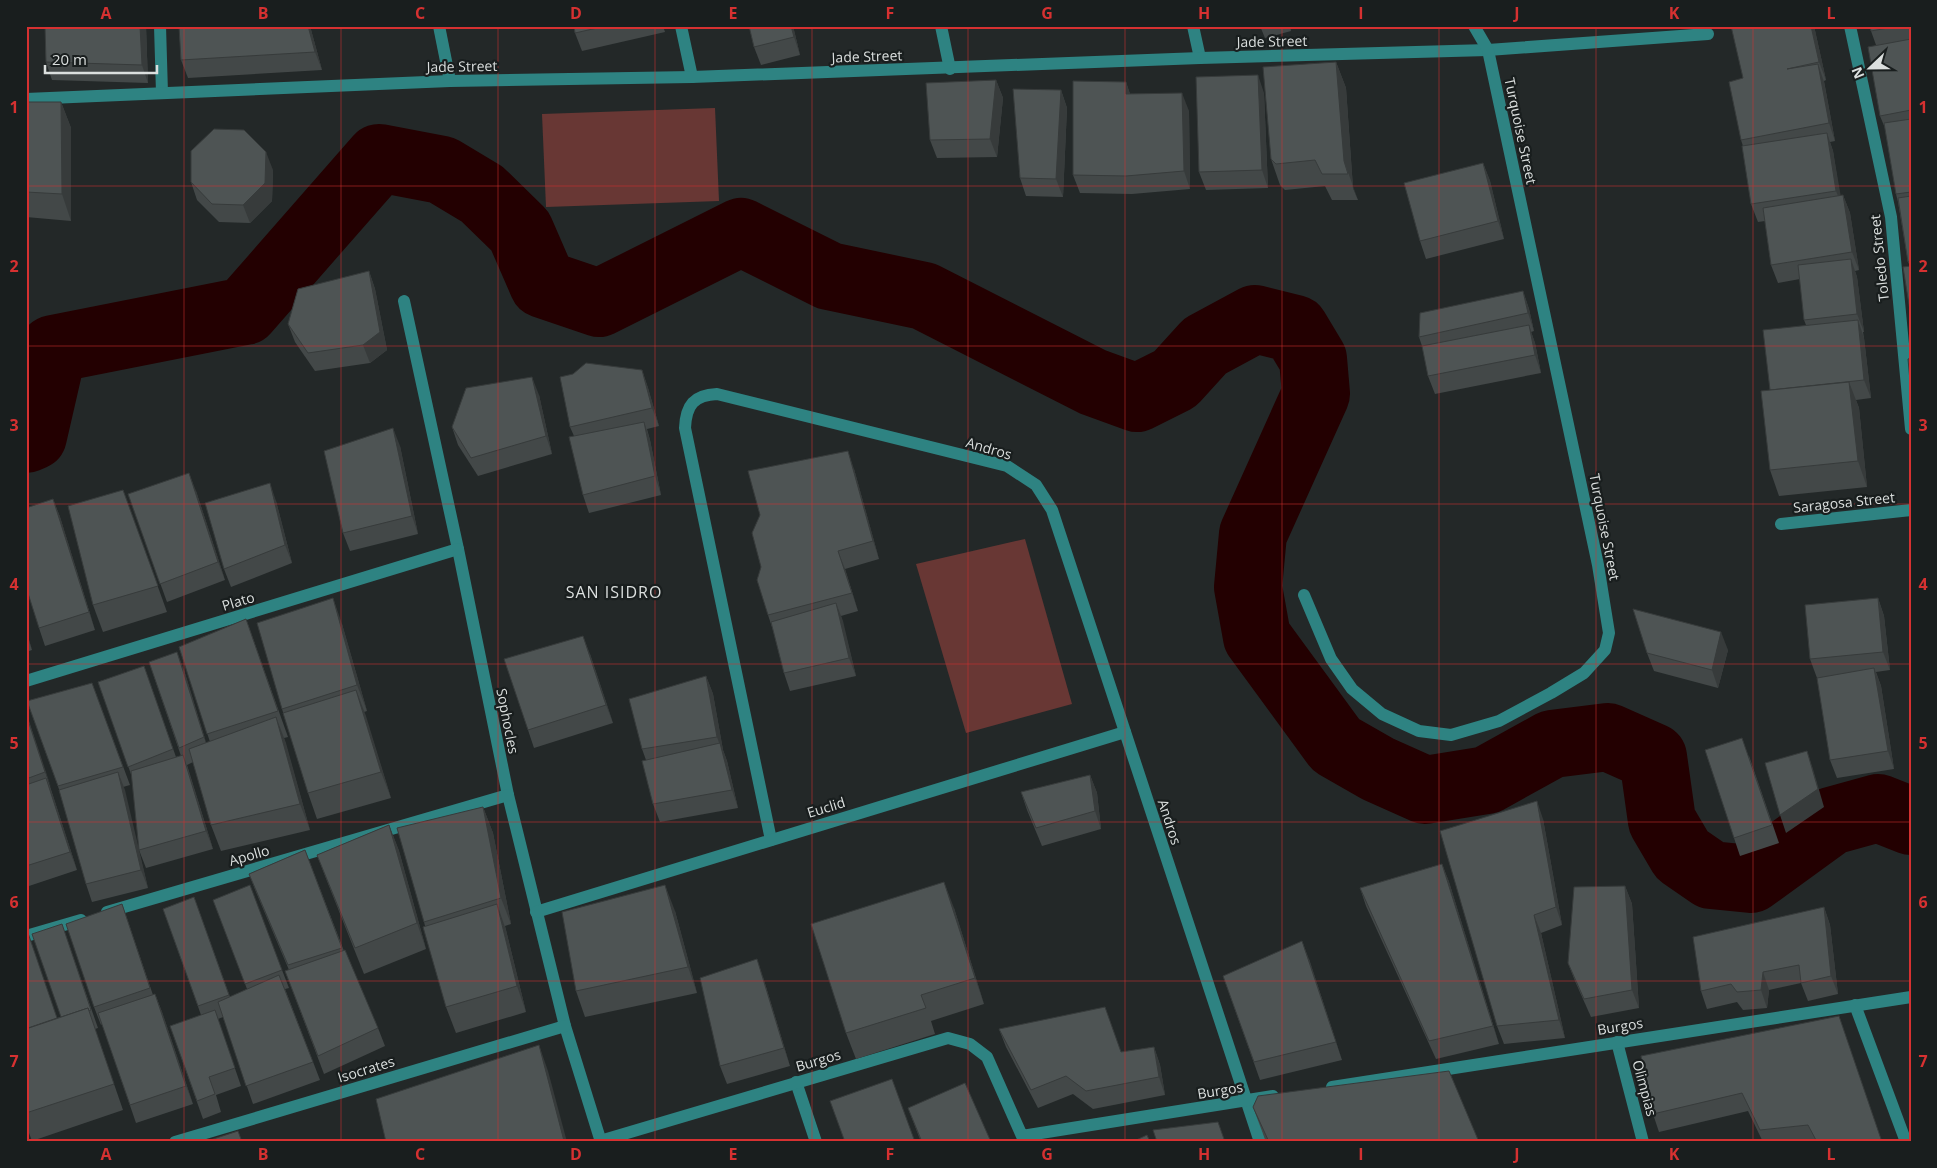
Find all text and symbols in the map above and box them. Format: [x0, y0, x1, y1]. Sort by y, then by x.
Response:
text: A [100, 2, 112, 24]
text: B [258, 2, 268, 24]
text: C [415, 2, 425, 24]
text: D [570, 2, 582, 24]
text: E [729, 2, 738, 24]
text: F [886, 2, 894, 24]
text: G [1041, 2, 1053, 24]
text: H [1198, 2, 1210, 24]
text: I [1358, 2, 1364, 24]
text: J [1512, 2, 1520, 24]
text: K [1669, 2, 1680, 24]
text: L [1826, 2, 1836, 24]
street label: Jade Street [1234, 31, 1308, 51]
scale bar [45, 42, 158, 74]
north arrow [1844, 42, 1894, 92]
street label: Jade Street [829, 45, 903, 67]
text: 20 m [52, 49, 87, 69]
street label: Jade Street [424, 56, 498, 76]
text: N [1847, 64, 1868, 82]
street label: Turquoise Street [1500, 76, 1542, 186]
text: 1 [9, 96, 19, 118]
text: 1 [1918, 96, 1928, 118]
street label: Toledo Street [1865, 214, 1893, 302]
text: 2 [9, 255, 19, 277]
text: 2 [1918, 255, 1928, 277]
text: 3 [9, 414, 19, 436]
text: 3 [1918, 414, 1928, 436]
street label: Andros [964, 432, 1014, 464]
street label: Turquoise Street [1585, 472, 1625, 582]
street label: Saragosa Street [1792, 487, 1896, 517]
text: 4 [9, 573, 19, 595]
text: 4 [1918, 573, 1928, 595]
district label: SAN ISIDRO [566, 581, 662, 603]
street label: Plato [219, 587, 257, 615]
street label: Sophocles [492, 687, 524, 756]
text: 5 [9, 732, 19, 754]
text: 5 [1918, 732, 1928, 754]
street label: Euclid [805, 792, 847, 822]
street label: Andros [1154, 797, 1186, 848]
street label: Apollo [227, 840, 271, 870]
text: 6 [9, 891, 19, 913]
text: 6 [1918, 891, 1928, 913]
street label: Burgos [1596, 1013, 1645, 1039]
street label: Burgos [793, 1044, 843, 1075]
text: 7 [9, 1050, 19, 1072]
text: 7 [1918, 1050, 1928, 1072]
street label: Isocrates [335, 1051, 397, 1087]
street label: Olimpias [1628, 1058, 1662, 1119]
street label: Burgos [1196, 1077, 1245, 1103]
text: A [100, 1143, 112, 1165]
text: B [258, 1143, 268, 1165]
text: C [415, 1143, 425, 1165]
text: D [570, 1143, 582, 1165]
text: E [729, 1143, 738, 1165]
text: F [886, 1143, 894, 1165]
text: G [1041, 1143, 1053, 1165]
text: H [1198, 1143, 1210, 1165]
text: I [1358, 1143, 1364, 1165]
text: J [1512, 1143, 1520, 1165]
text: K [1669, 1143, 1680, 1165]
text: L [1826, 1143, 1836, 1165]

